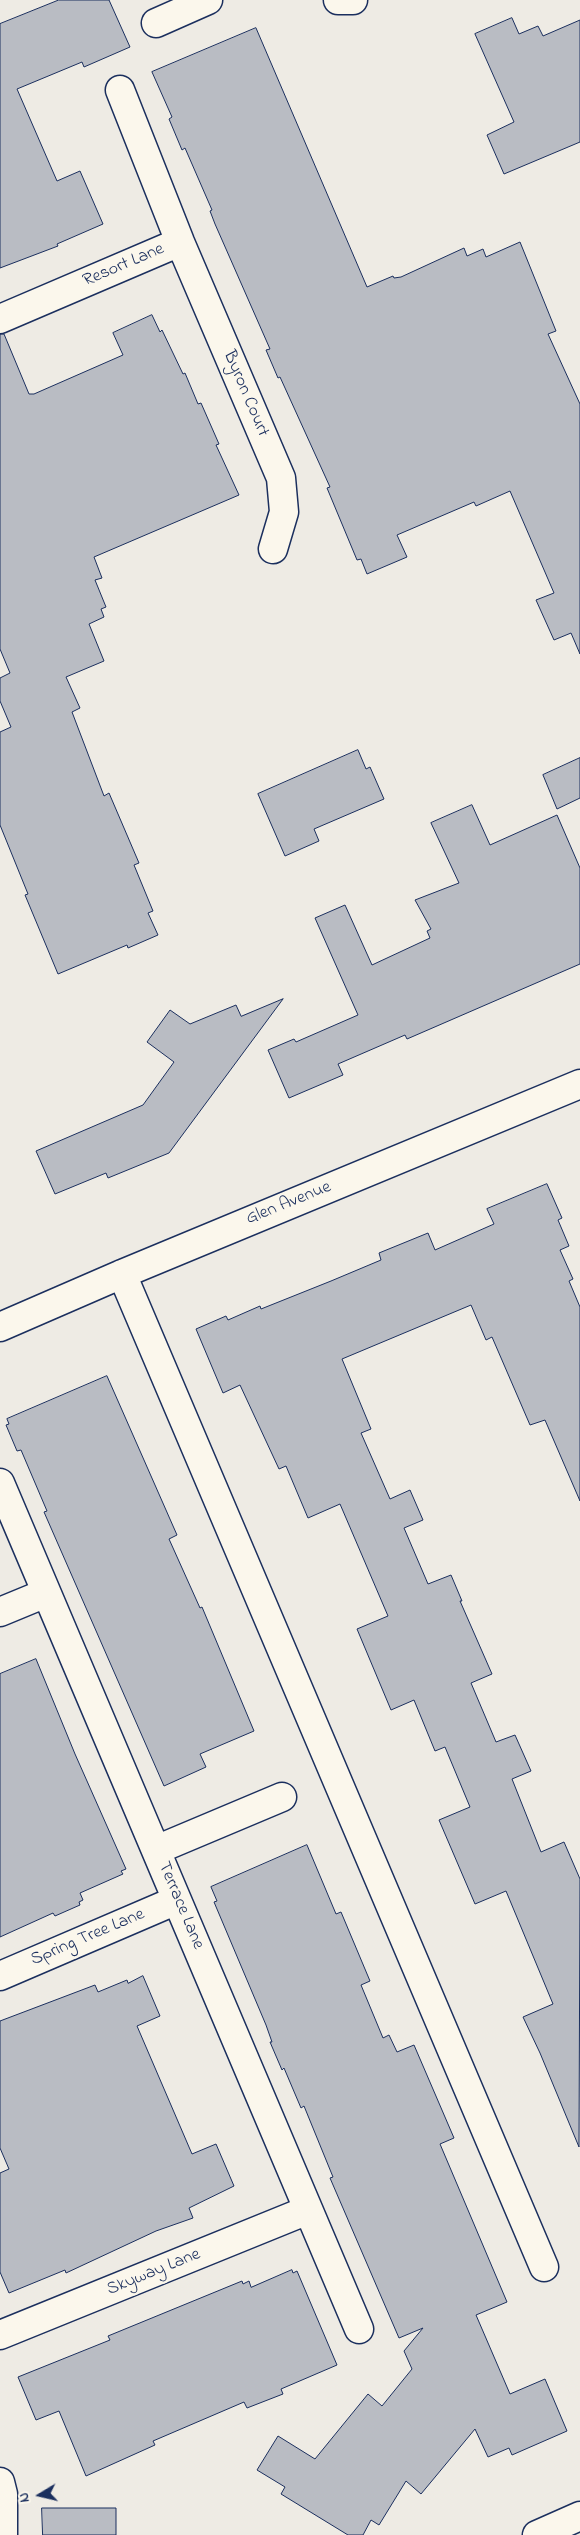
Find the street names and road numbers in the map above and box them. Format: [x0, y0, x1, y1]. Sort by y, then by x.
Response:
street label: Resort Lane [80, 239, 168, 293]
street label: Byron Court [217, 348, 273, 440]
street label: Glen Avenue [243, 1177, 335, 1231]
street label: Terrace Lane [152, 1859, 208, 1953]
street label: Spring Tree Lane [28, 1904, 148, 1972]
street label: Skyway Lane [104, 2244, 204, 2302]

